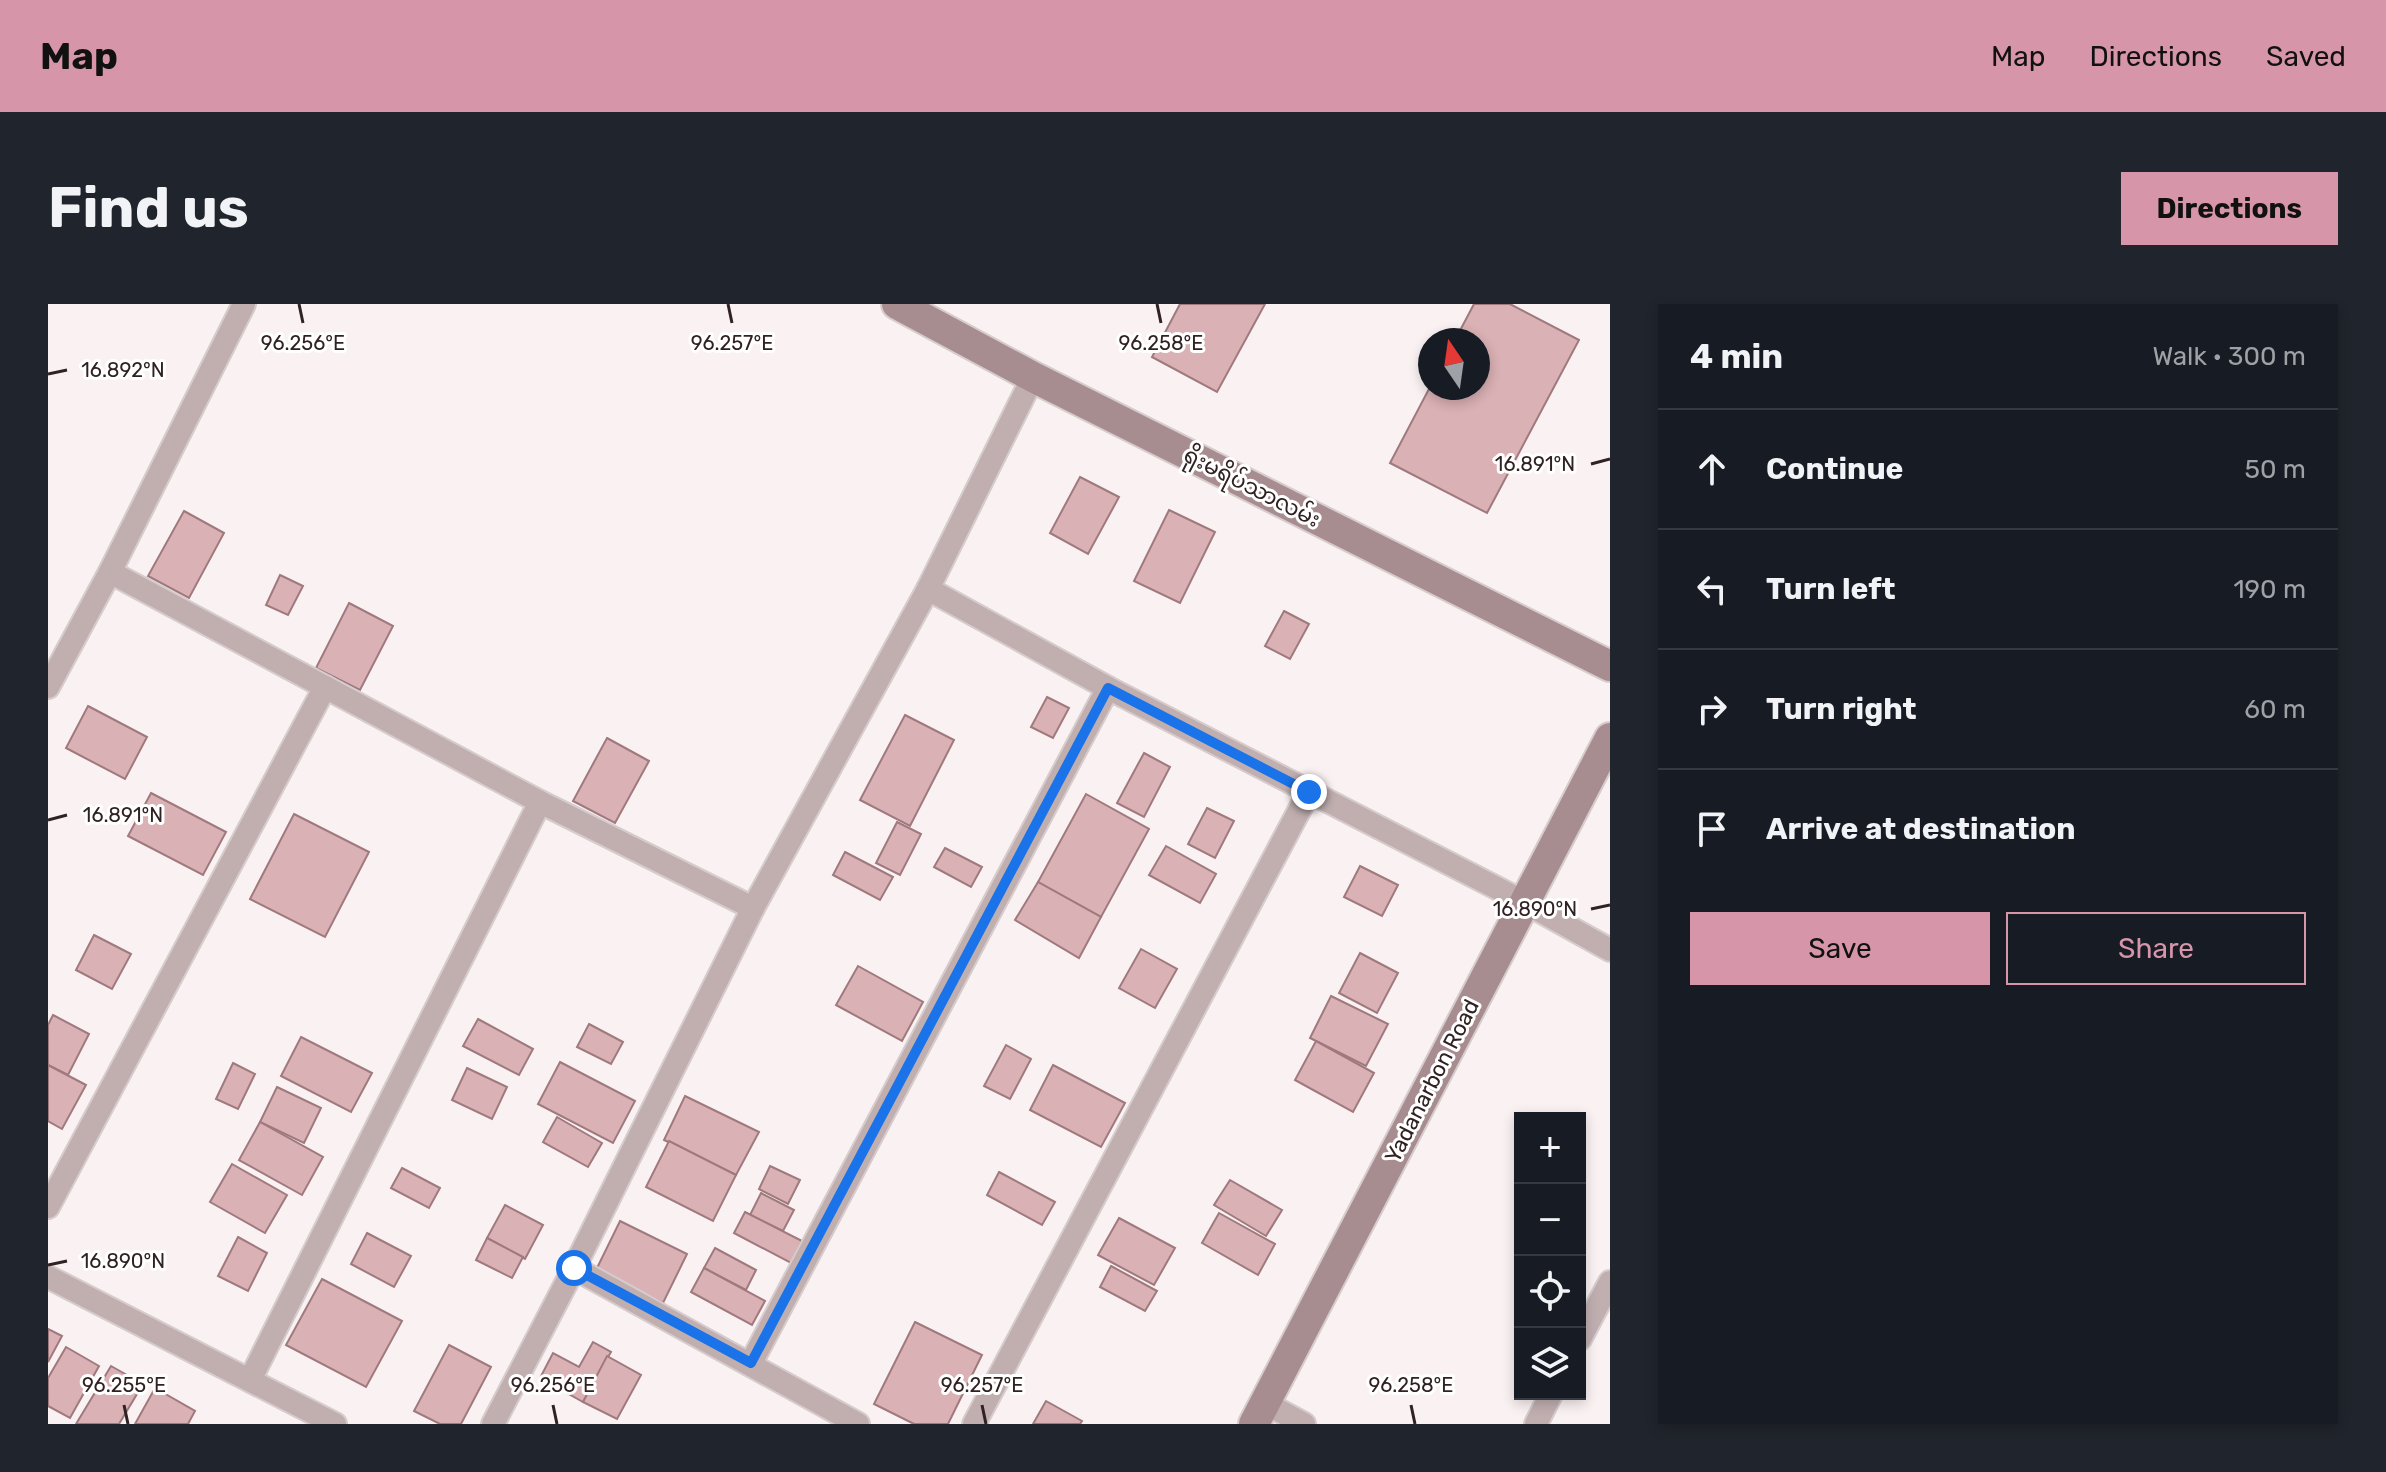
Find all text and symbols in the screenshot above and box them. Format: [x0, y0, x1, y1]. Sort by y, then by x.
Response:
text: Map [40, 33, 118, 79]
text: Map [1991, 40, 2045, 73]
text: Directions [2089, 40, 2222, 73]
text: Saved [2266, 40, 2346, 73]
button: Directions [2121, 172, 2338, 245]
text: Find us [48, 175, 249, 241]
north arrow [1418, 328, 1490, 400]
text: 96.256°E [261, 331, 345, 355]
text: 96.257°E [691, 331, 773, 355]
text: 96.258°E [1119, 331, 1204, 355]
text: 4 min [1690, 336, 1783, 377]
text: Walk · 300 m [2152, 341, 2306, 372]
text: 16.892°N [81, 358, 165, 382]
street label: ရိုးမရိပ်သာလမ်း [1177, 439, 1326, 537]
icon: ahead [1690, 447, 1734, 491]
text: Continue [1766, 451, 1903, 487]
text: 16.891°N [1495, 452, 1575, 476]
text: 50 m [2245, 454, 2306, 485]
icon: left [1690, 567, 1734, 611]
text: Turn left [1766, 571, 1896, 607]
text: 190 m [2233, 574, 2306, 605]
icon: right [1690, 687, 1734, 731]
text: Turn right [1766, 691, 1917, 727]
text: 60 m [2244, 694, 2306, 725]
route end [1291, 774, 1327, 810]
text: 16.891°N [83, 803, 163, 827]
icon: arrive [1690, 807, 1734, 851]
text: Arrive at destination [1766, 811, 2076, 847]
text: 16.890°N [1493, 897, 1577, 921]
button: Save [1690, 912, 1990, 985]
button: Share [2006, 912, 2306, 985]
street label: Yadanarbon Road [1379, 995, 1485, 1167]
map controls [1514, 1112, 1586, 1400]
button: + [1514, 1112, 1586, 1184]
button: − [1514, 1184, 1586, 1256]
text: 16.890°N [81, 1249, 165, 1273]
route start [556, 1250, 592, 1286]
button: locate [1514, 1256, 1586, 1328]
button: layers [1514, 1328, 1586, 1400]
text: 96.255°E [82, 1373, 166, 1397]
text: 96.256°E [511, 1373, 595, 1397]
text: 96.257°E [941, 1373, 1023, 1397]
text: 96.258°E [1369, 1373, 1454, 1397]

